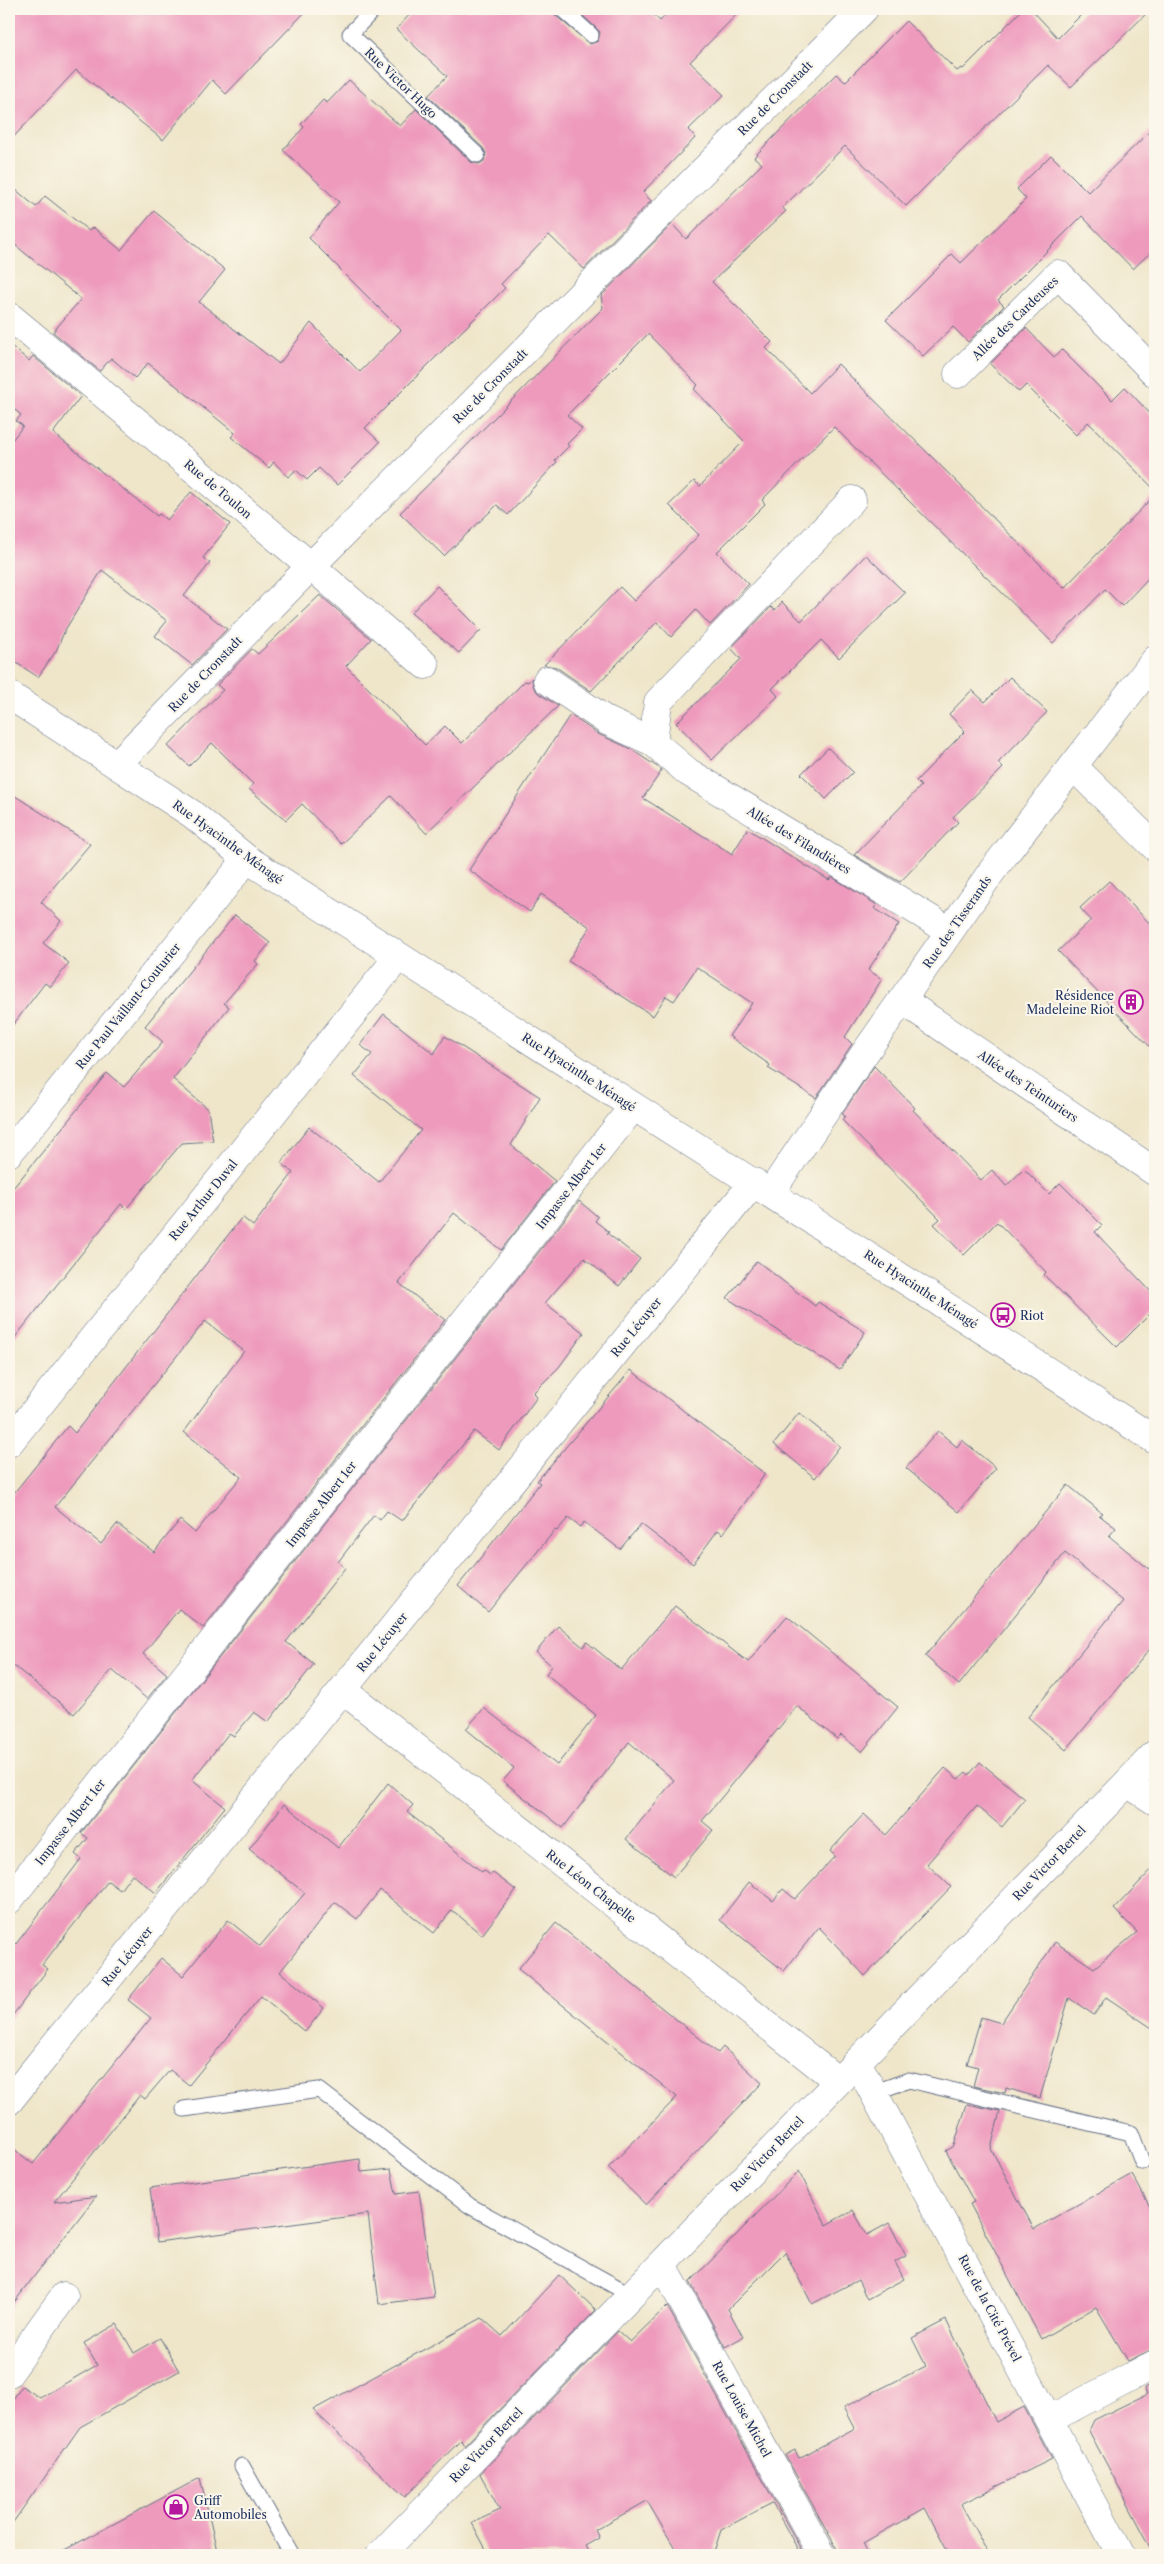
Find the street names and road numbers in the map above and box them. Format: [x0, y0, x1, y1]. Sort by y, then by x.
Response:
street label: Rue Victor Hugo [362, 45, 440, 121]
street label: Rue de Cronstadt [734, 57, 816, 139]
street label: Allée des Cardeuses [968, 273, 1061, 364]
street label: Rue de Cronstadt [449, 345, 531, 427]
street label: Rue de Toulon [181, 456, 255, 522]
street label: Rue de Cronstadt [165, 632, 246, 715]
street label: Rue Hyacinthe Ménagé [170, 797, 287, 887]
street label: Allée des Filandières [744, 803, 854, 877]
street label: Rue des Tisserands [920, 873, 994, 971]
street label: Rue Paul Vaillant-Couturier [72, 940, 184, 1072]
street label: Rue Hyacinthe Ménagé [519, 1029, 639, 1115]
street label: Allée des Teinturiers [974, 1046, 1081, 1125]
street label: Impasse Albert 1er [533, 1140, 609, 1232]
street label: Rue Arthur Duval [166, 1156, 240, 1243]
street label: Rue Hyacinthe Ménagé [861, 1246, 981, 1332]
street label: Rue Lécuyer [607, 1294, 665, 1360]
street label: Impasse Albert 1er [283, 1458, 359, 1550]
street label: Rue Lécuyer [353, 1609, 411, 1675]
street label: Impasse Albert 1er [32, 1776, 108, 1868]
street label: Rue Victor Bertel [1009, 1822, 1089, 1904]
street label: Rue Léon Chapelle [543, 1846, 639, 1926]
street label: Rue Lécuyer [98, 1923, 156, 1989]
street label: Rue Victor Bertel [727, 2113, 807, 2195]
street label: Rue de la Cité Prével [955, 2252, 1025, 2364]
street label: Rue Louise Michel [709, 2358, 775, 2460]
street label: Rue Victor Bertel [446, 2404, 526, 2486]

